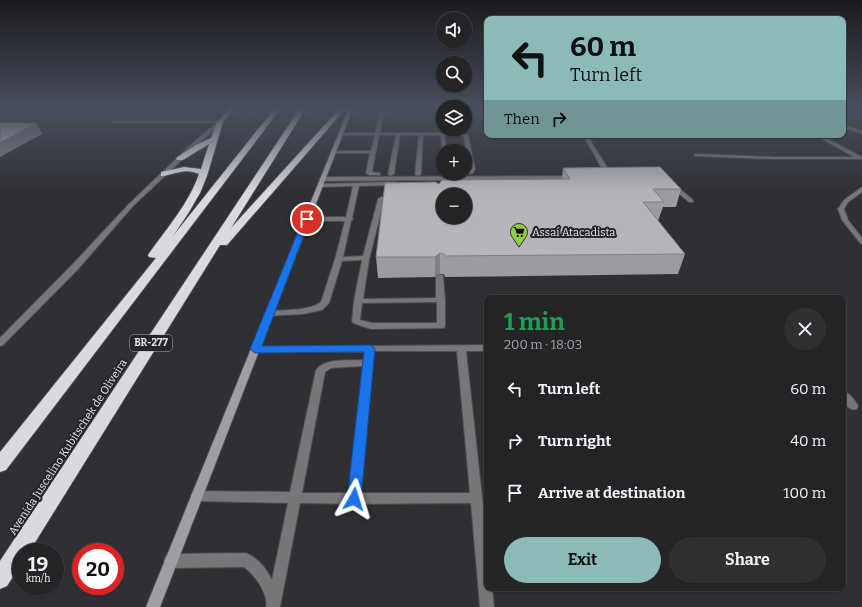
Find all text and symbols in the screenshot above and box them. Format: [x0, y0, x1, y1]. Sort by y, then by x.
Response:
map controls [436, 12, 472, 224]
button: sound [436, 12, 472, 48]
text: 60 m [570, 30, 636, 63]
icon: left [504, 32, 556, 84]
button: search [436, 56, 472, 92]
text: Turn left [570, 64, 642, 86]
button: layers [436, 100, 472, 136]
icon: right [548, 108, 570, 130]
text: Then [504, 110, 540, 128]
button: + [436, 144, 472, 180]
button: − [436, 188, 472, 224]
pin [290, 202, 324, 236]
icon: arrive [296, 208, 318, 230]
supermarket icon: Assaí Atacadista [509, 222, 529, 247]
place label: Assaí Atacadista [532, 226, 615, 239]
text: 1 min [504, 308, 565, 336]
button: close [784, 308, 826, 350]
road number: BR-277 [130, 335, 172, 351]
text: 200 m · 18:03 [504, 337, 582, 352]
street label: Avenida Juscelino Kubitschek de Oliveira [6, 357, 130, 537]
icon: left [504, 378, 526, 400]
text: Turn left [538, 380, 600, 398]
text: 60 m [790, 380, 826, 398]
icon: right [504, 430, 526, 452]
text: Turn right [538, 432, 611, 450]
text: 40 m [790, 432, 826, 450]
position arrow [333, 478, 375, 520]
icon: arrive [504, 482, 526, 504]
text: Arrive at destination [538, 484, 685, 502]
text: 100 m [783, 484, 826, 502]
button: Exit [504, 537, 661, 583]
button: Share [669, 537, 826, 583]
speed limit sign: 20 [72, 543, 124, 595]
text: 19 [28, 552, 48, 576]
text: km/h [26, 573, 50, 585]

